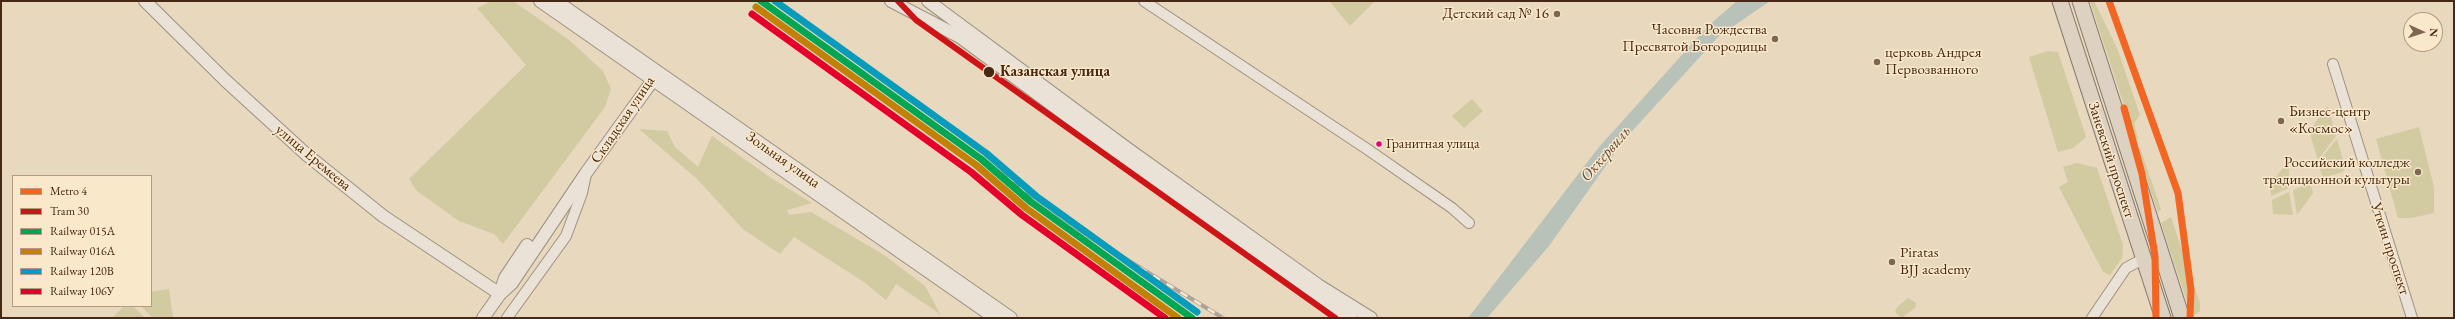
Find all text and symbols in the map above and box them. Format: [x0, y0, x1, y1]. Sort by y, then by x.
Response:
place label: Детский сад № 16 [1442, 5, 1549, 23]
marker: Детский сад № 16 [1552, 9, 1562, 19]
north arrow [2403, 12, 2443, 52]
place label: Часовня Рождества Пресвятой Богородицы [1622, 21, 1767, 56]
text: N [2427, 28, 2441, 37]
marker: Часовня Рождества Пресвятой Богородицы [1770, 34, 1780, 44]
place label: церковь Андрея Первозванного [1885, 44, 1981, 79]
marker: церковь Андрея Первозванного [1872, 57, 1882, 67]
place label: Казанская улица [1000, 63, 1110, 81]
marker: Казанская улица [982, 65, 996, 79]
street label: Складская улица [587, 73, 659, 167]
street label: Заневский проспект [2084, 100, 2138, 220]
place label: Бизнес-центр «Космос» [2289, 103, 2370, 138]
marker: Бизнес-центр «Космос» [2276, 116, 2286, 126]
street label: улица Еремеева [271, 121, 355, 195]
water label: Оккервиль [1577, 122, 1635, 186]
street label: Зольная улица [742, 128, 824, 192]
place label: Гранитная улица [1386, 136, 1479, 152]
marker: Гранитная улица [1374, 139, 1384, 149]
place label: Российский колледж традиционной культуры [2263, 154, 2410, 189]
marker: Российский колледж традиционной культуры [2413, 167, 2423, 177]
legend [12, 175, 152, 307]
text: Metro 4 [50, 183, 87, 199]
street label: Уткин проспект [2367, 201, 2413, 297]
text: Tram 30 [50, 203, 89, 219]
text: Railway 015А [50, 223, 115, 239]
text: Railway 016А [50, 243, 115, 259]
place label: Piratas BJJ academy [1900, 244, 1971, 279]
marker: Piratas BJJ academy [1887, 257, 1897, 267]
text: Railway 120В [50, 263, 114, 279]
text: Railway 106У [50, 283, 114, 299]

